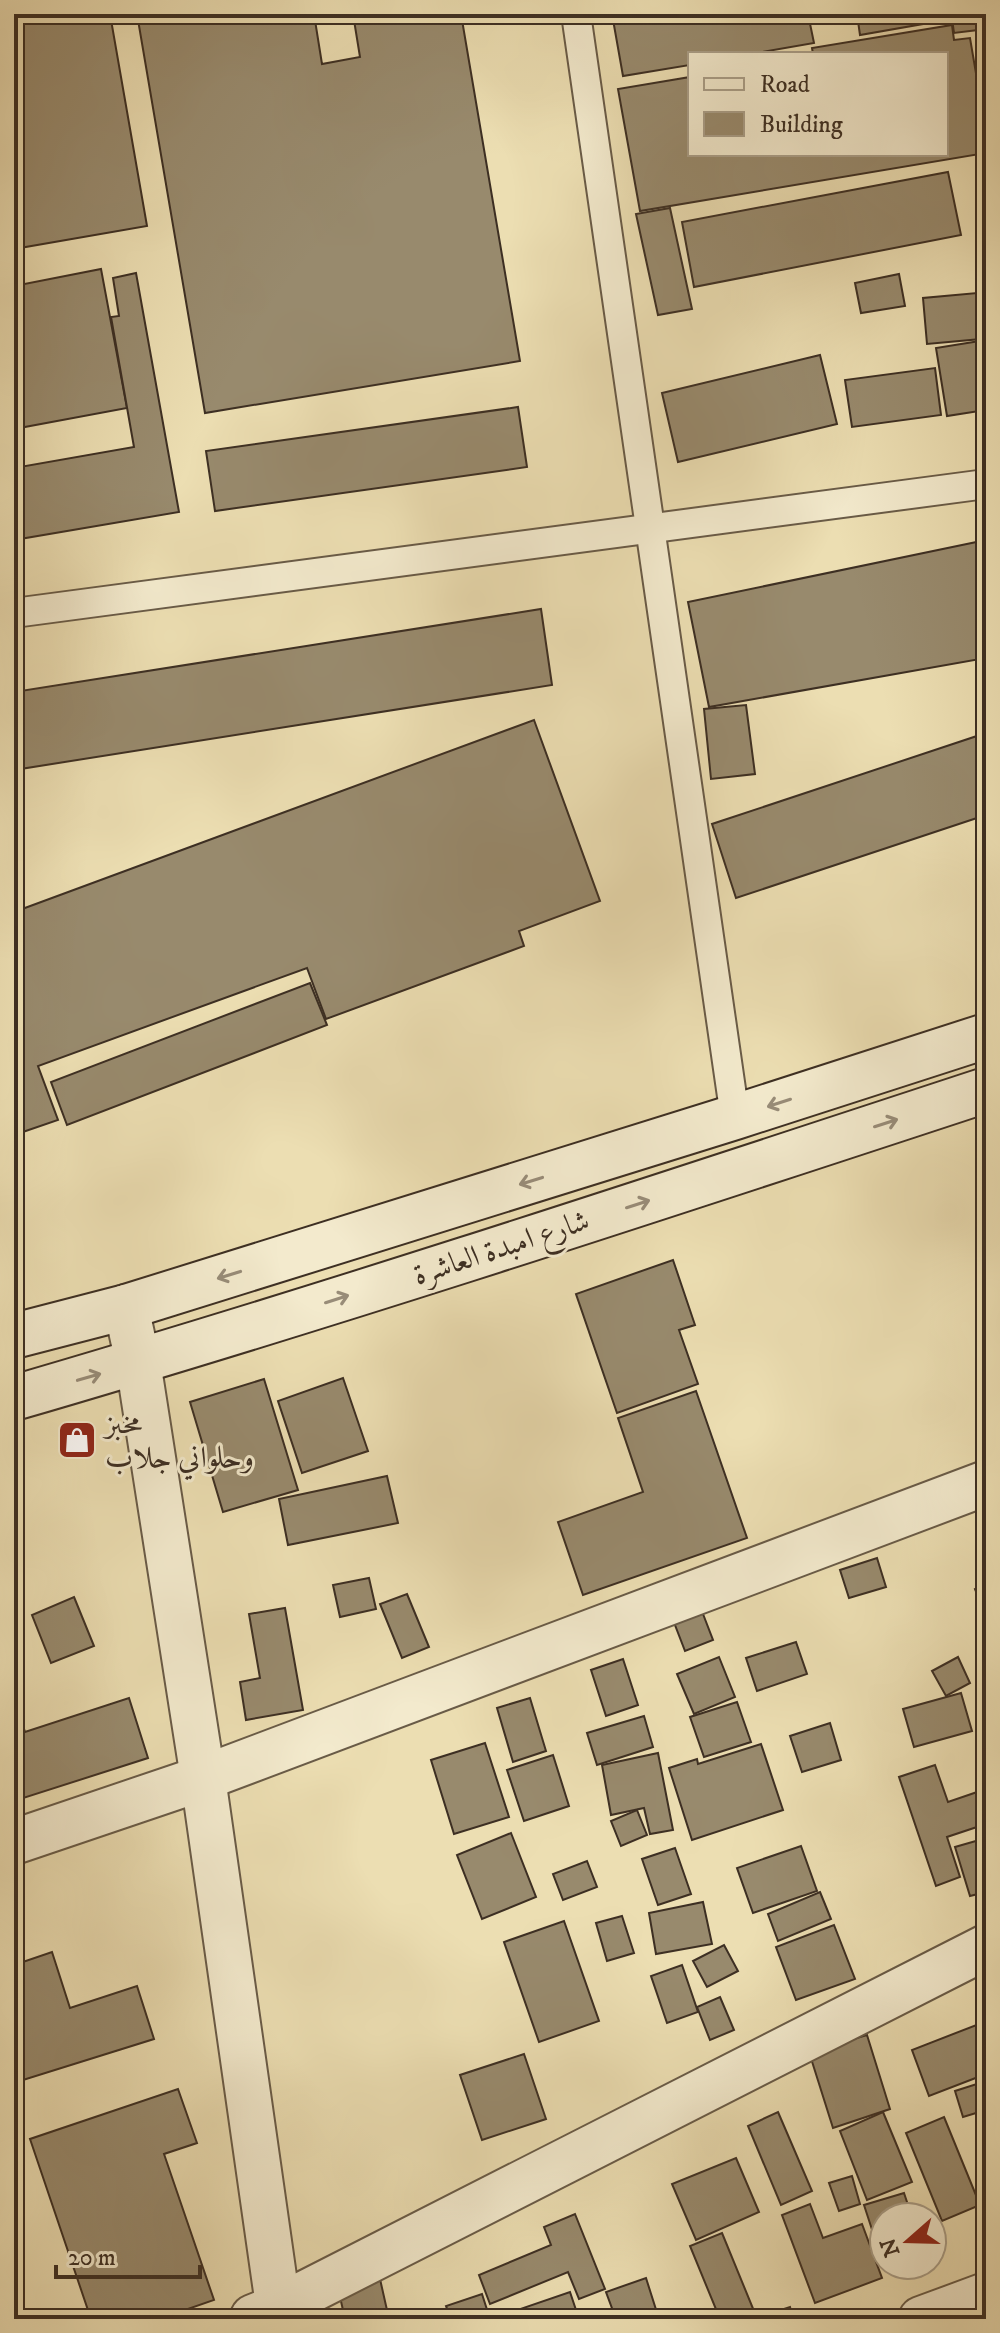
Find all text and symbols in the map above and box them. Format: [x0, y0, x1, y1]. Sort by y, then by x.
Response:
legend [688, 52, 948, 156]
text: Road [760, 70, 810, 100]
text: Building [760, 110, 843, 140]
one-way arrow [766, 1096, 792, 1111]
one-way arrow [873, 1115, 898, 1130]
one-way arrow [518, 1174, 544, 1189]
one-way arrow [625, 1196, 651, 1211]
street label: شارع امبدة العاشرة [409, 1203, 596, 1299]
one-way arrow [217, 1269, 242, 1283]
one-way arrow [324, 1291, 349, 1305]
one-way arrow [75, 1368, 101, 1383]
place label: مخبز وحلواني جلاب [102, 1406, 254, 1481]
shop icon: مخبز وحلواني جلاب [56, 1419, 98, 1461]
north arrow [868, 2201, 948, 2281]
scale bar [56, 2229, 200, 2279]
text: N [875, 2234, 906, 2260]
text: 20 m [68, 2243, 116, 2273]

